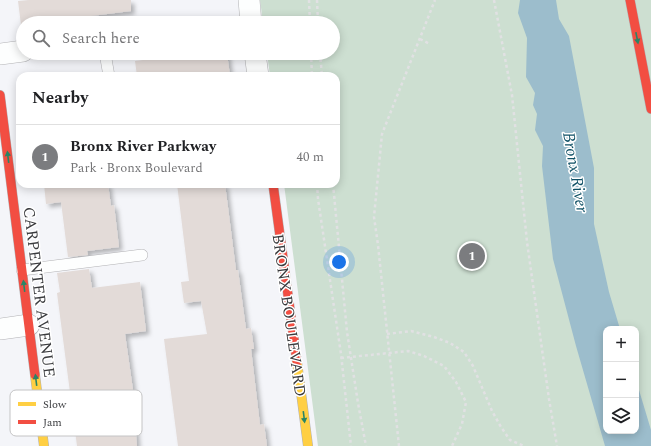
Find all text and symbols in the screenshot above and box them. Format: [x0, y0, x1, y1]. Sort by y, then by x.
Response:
search box [16, 16, 340, 60]
icon: search [30, 27, 52, 49]
text: Search here [62, 27, 140, 50]
one-way arrow [634, 32, 640, 44]
text: Nearby [32, 85, 88, 111]
water label: Bronx River [555, 130, 595, 215]
text: Bronx River Parkway [70, 135, 216, 158]
text: 1 [41, 147, 49, 167]
text: 40 m [297, 147, 324, 167]
one-way arrow [5, 151, 11, 164]
text: Park · Bronx Boulevard [70, 158, 203, 178]
street label: CARPENTER AVENUE [17, 205, 61, 379]
street label: BRONX BOULEVARD [266, 232, 312, 398]
pin: 1 [459, 241, 485, 271]
your location [329, 252, 349, 272]
one-way arrow [21, 280, 27, 293]
map controls [603, 326, 639, 434]
button: + [603, 326, 639, 362]
button: − [603, 362, 639, 398]
one-way arrow [33, 373, 39, 386]
legend [10, 390, 142, 436]
text: Slow [43, 396, 67, 413]
button: layers [603, 398, 639, 434]
one-way arrow [301, 411, 307, 423]
text: Jam [43, 414, 62, 431]

